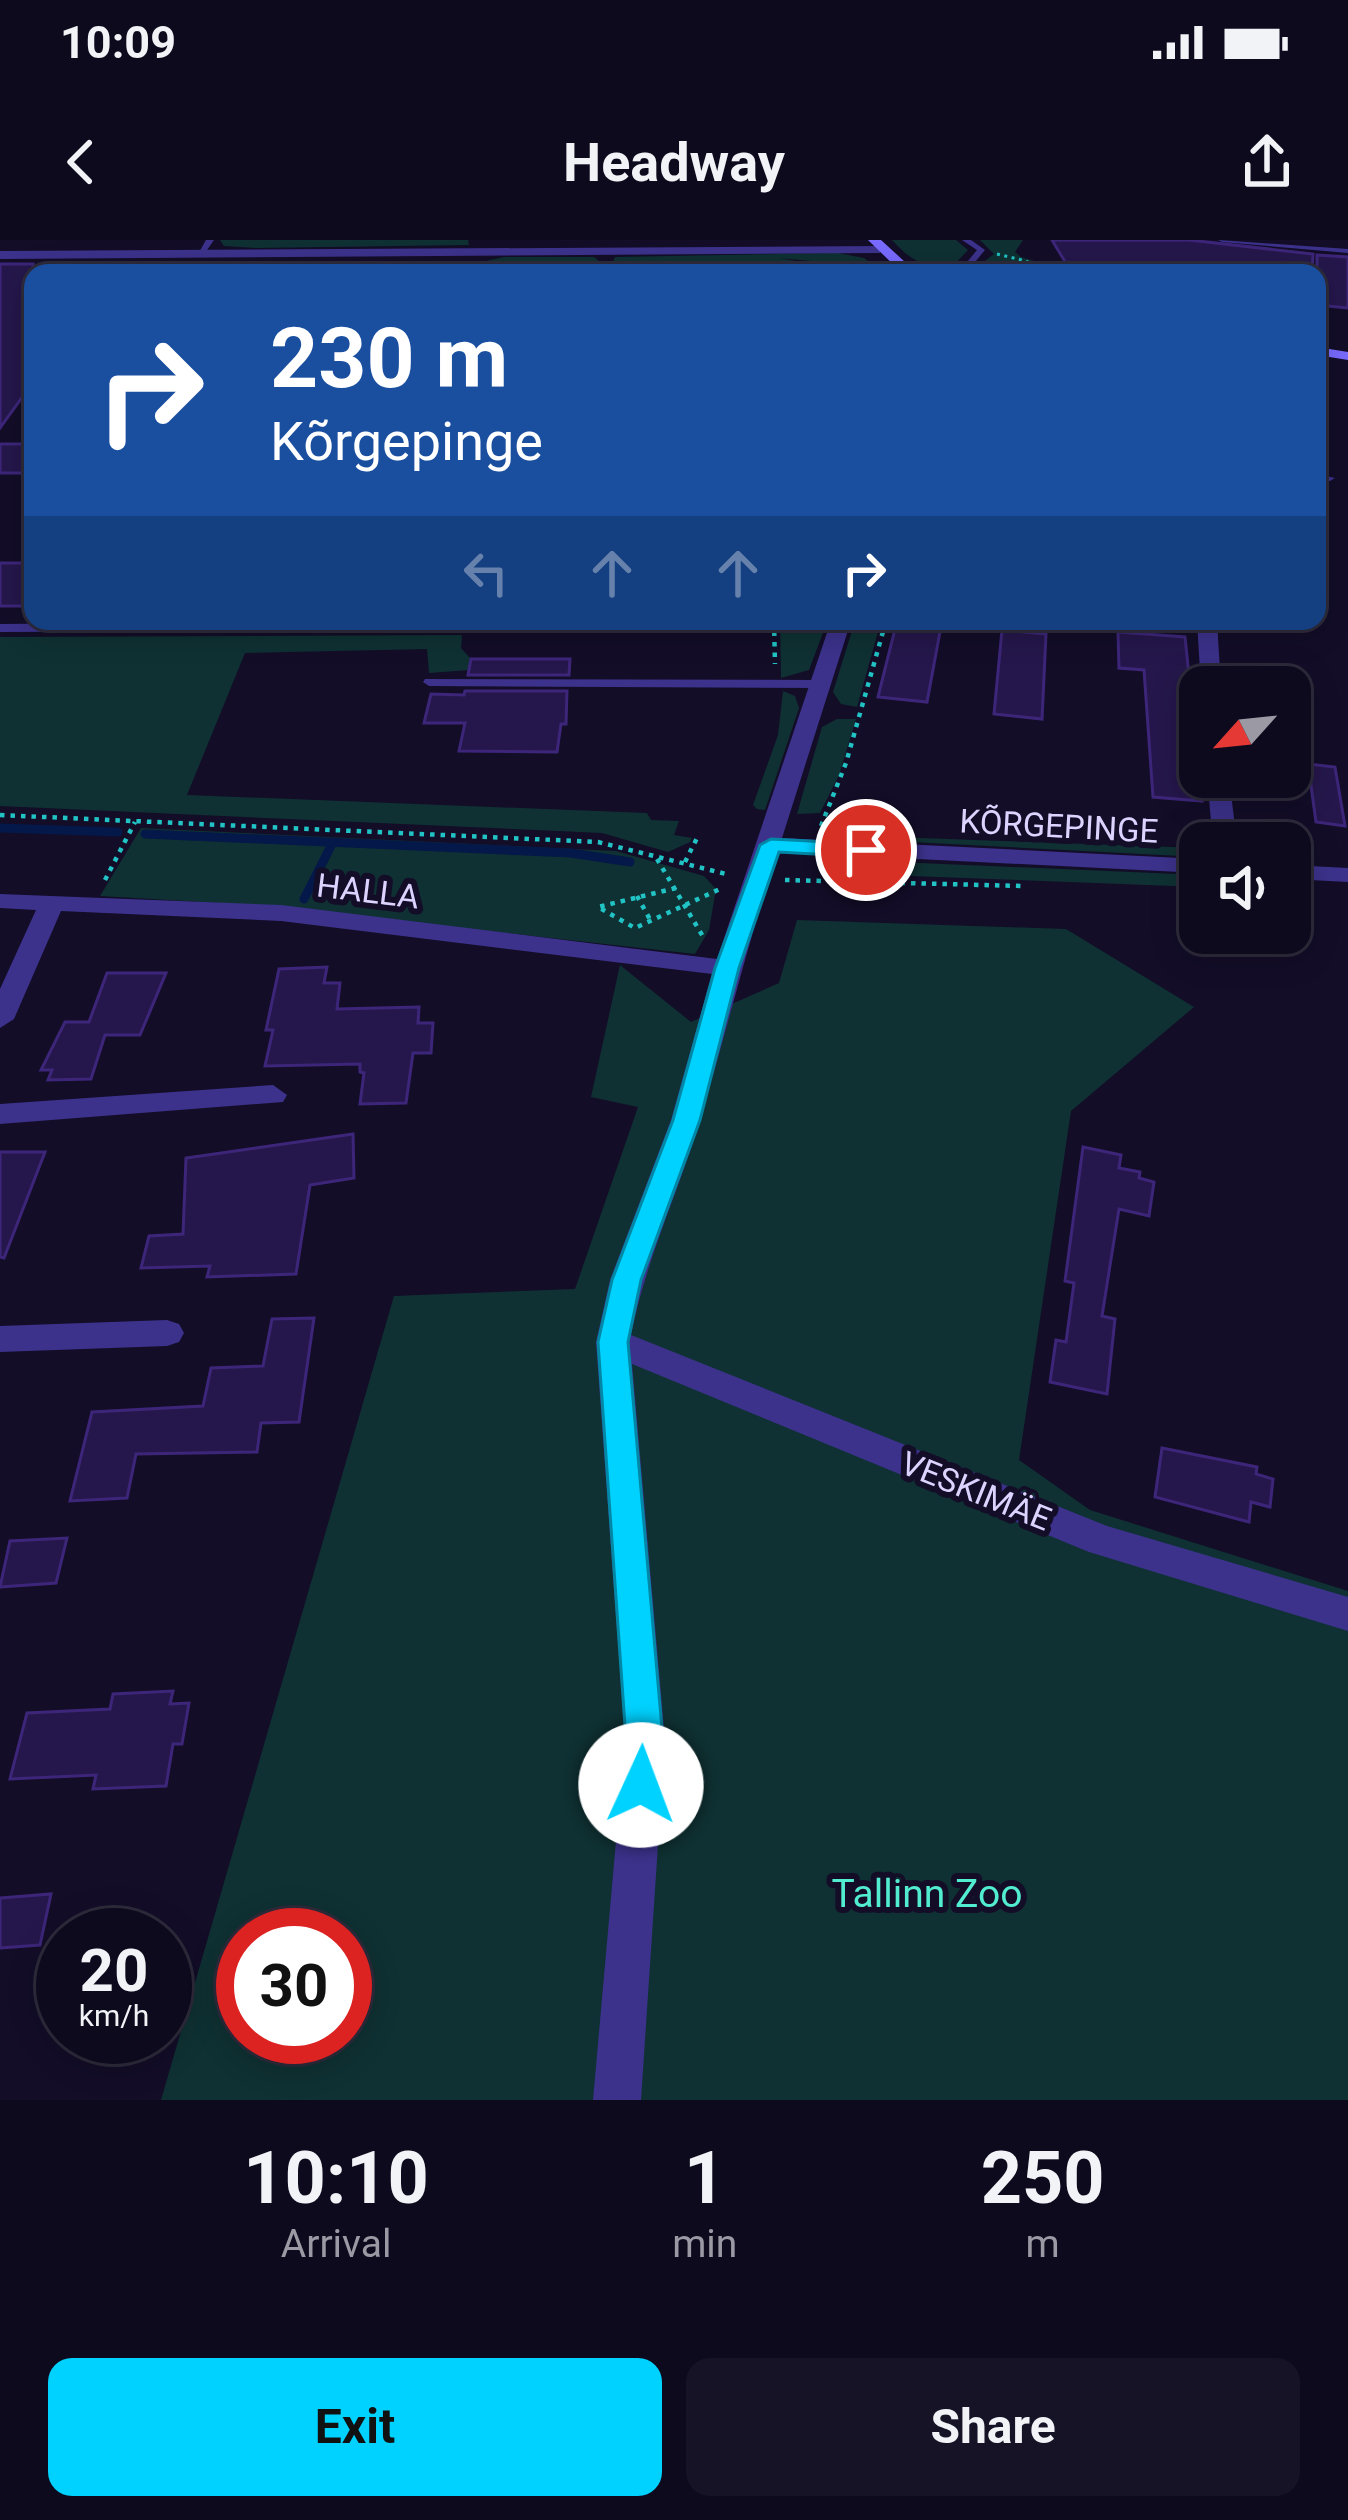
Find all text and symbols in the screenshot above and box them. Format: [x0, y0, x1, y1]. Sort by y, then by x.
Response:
text: 10:09 [60, 16, 176, 69]
icon: back [48, 129, 114, 195]
icon: share [1234, 129, 1300, 195]
text: Headway [563, 131, 785, 194]
text: 230 m [270, 309, 508, 408]
icon: right [72, 312, 228, 468]
text: Kõrgepinge [270, 410, 543, 473]
icon: left [453, 540, 519, 606]
icon: ahead [579, 540, 645, 606]
icon: ahead [705, 540, 771, 606]
icon: right [831, 540, 897, 606]
north arrow [1179, 666, 1311, 798]
map controls [1179, 666, 1311, 954]
pin [815, 799, 917, 901]
street label: KÕRGEPINGE [959, 801, 1159, 851]
icon: arrive [833, 817, 899, 883]
button: sound [1179, 822, 1311, 954]
street label: HALLA [315, 865, 422, 917]
street label: VESKIMÄE [895, 1443, 1057, 1539]
position arrow [578, 1722, 704, 1848]
park label: Tallinn Zoo [832, 1871, 1022, 1917]
speed limit sign: 30 [216, 1908, 372, 2064]
text: 20 [80, 1935, 148, 2006]
text: km/h [79, 1998, 149, 2033]
text: 10:10 [243, 2136, 429, 2221]
text: 1 [684, 2136, 725, 2221]
text: 250 [981, 2136, 1105, 2221]
text: Arrival [281, 2221, 391, 2267]
text: min [672, 2221, 737, 2267]
text: m [1026, 2221, 1060, 2267]
button: Exit [48, 2358, 662, 2496]
button: Share [686, 2358, 1300, 2496]

